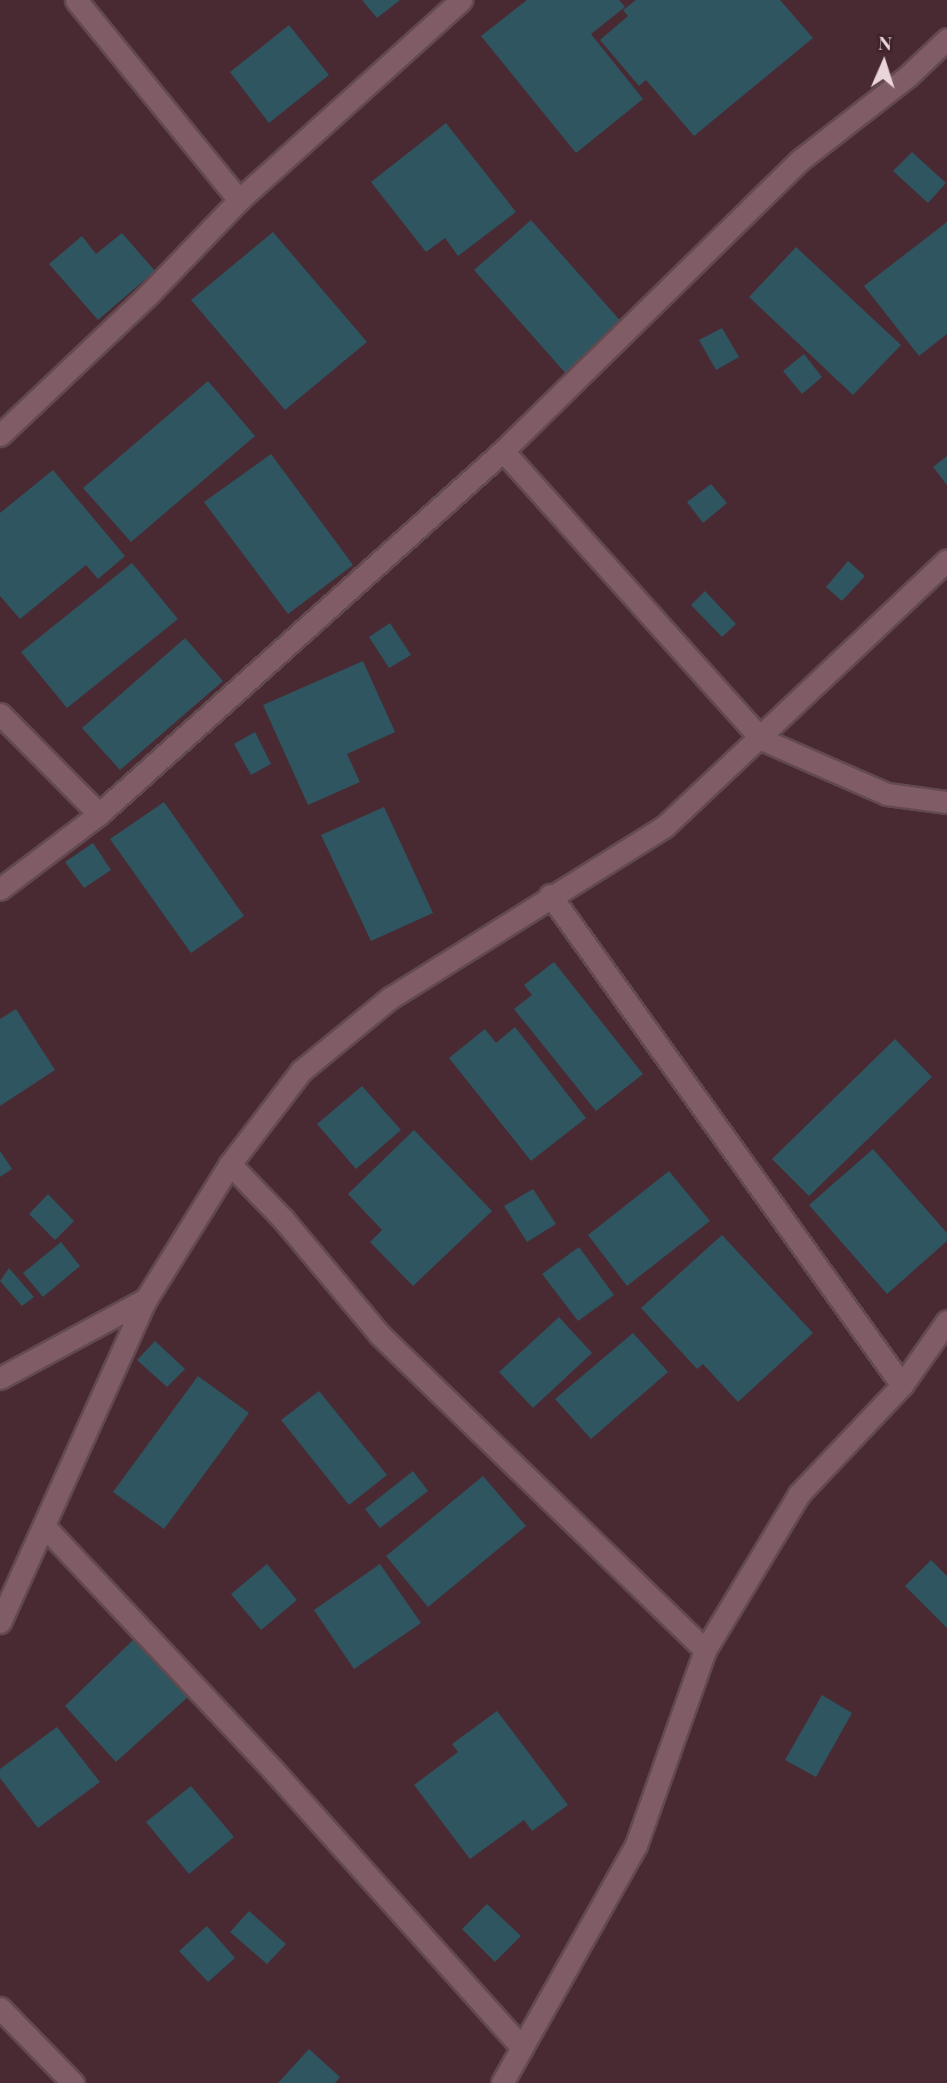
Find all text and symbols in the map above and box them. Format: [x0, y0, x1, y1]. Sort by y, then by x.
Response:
north arrow [849, 28, 919, 98]
text: N [878, 29, 893, 55]

